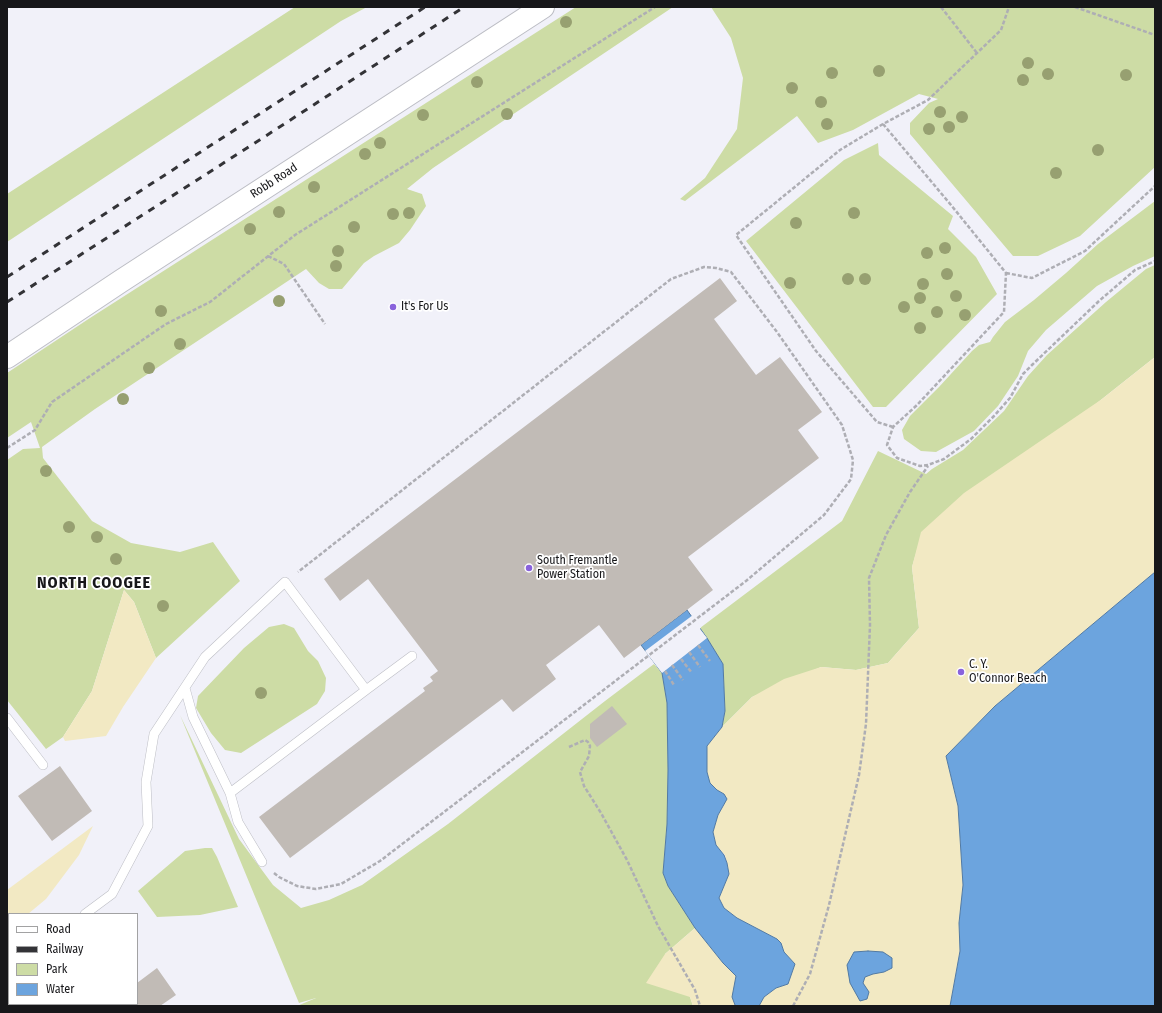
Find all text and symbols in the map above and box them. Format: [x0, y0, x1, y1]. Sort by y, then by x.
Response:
street label: Robb Road [248, 160, 300, 202]
place label: It's For Us [401, 300, 448, 314]
marker: It's For Us [388, 302, 398, 312]
place label: South Fremantle Power Station [537, 554, 617, 582]
marker: South Fremantle Power Station [524, 563, 534, 573]
district label: NORTH COOGEE [37, 574, 151, 594]
place label: C. Y. O'Connor Beach [969, 658, 1047, 686]
marker: C. Y. O'Connor Beach [956, 667, 966, 677]
legend [8, 913, 138, 1005]
text: Road [46, 922, 71, 936]
text: Railway [46, 942, 83, 956]
text: Park [46, 962, 67, 976]
text: Water [46, 982, 74, 996]

